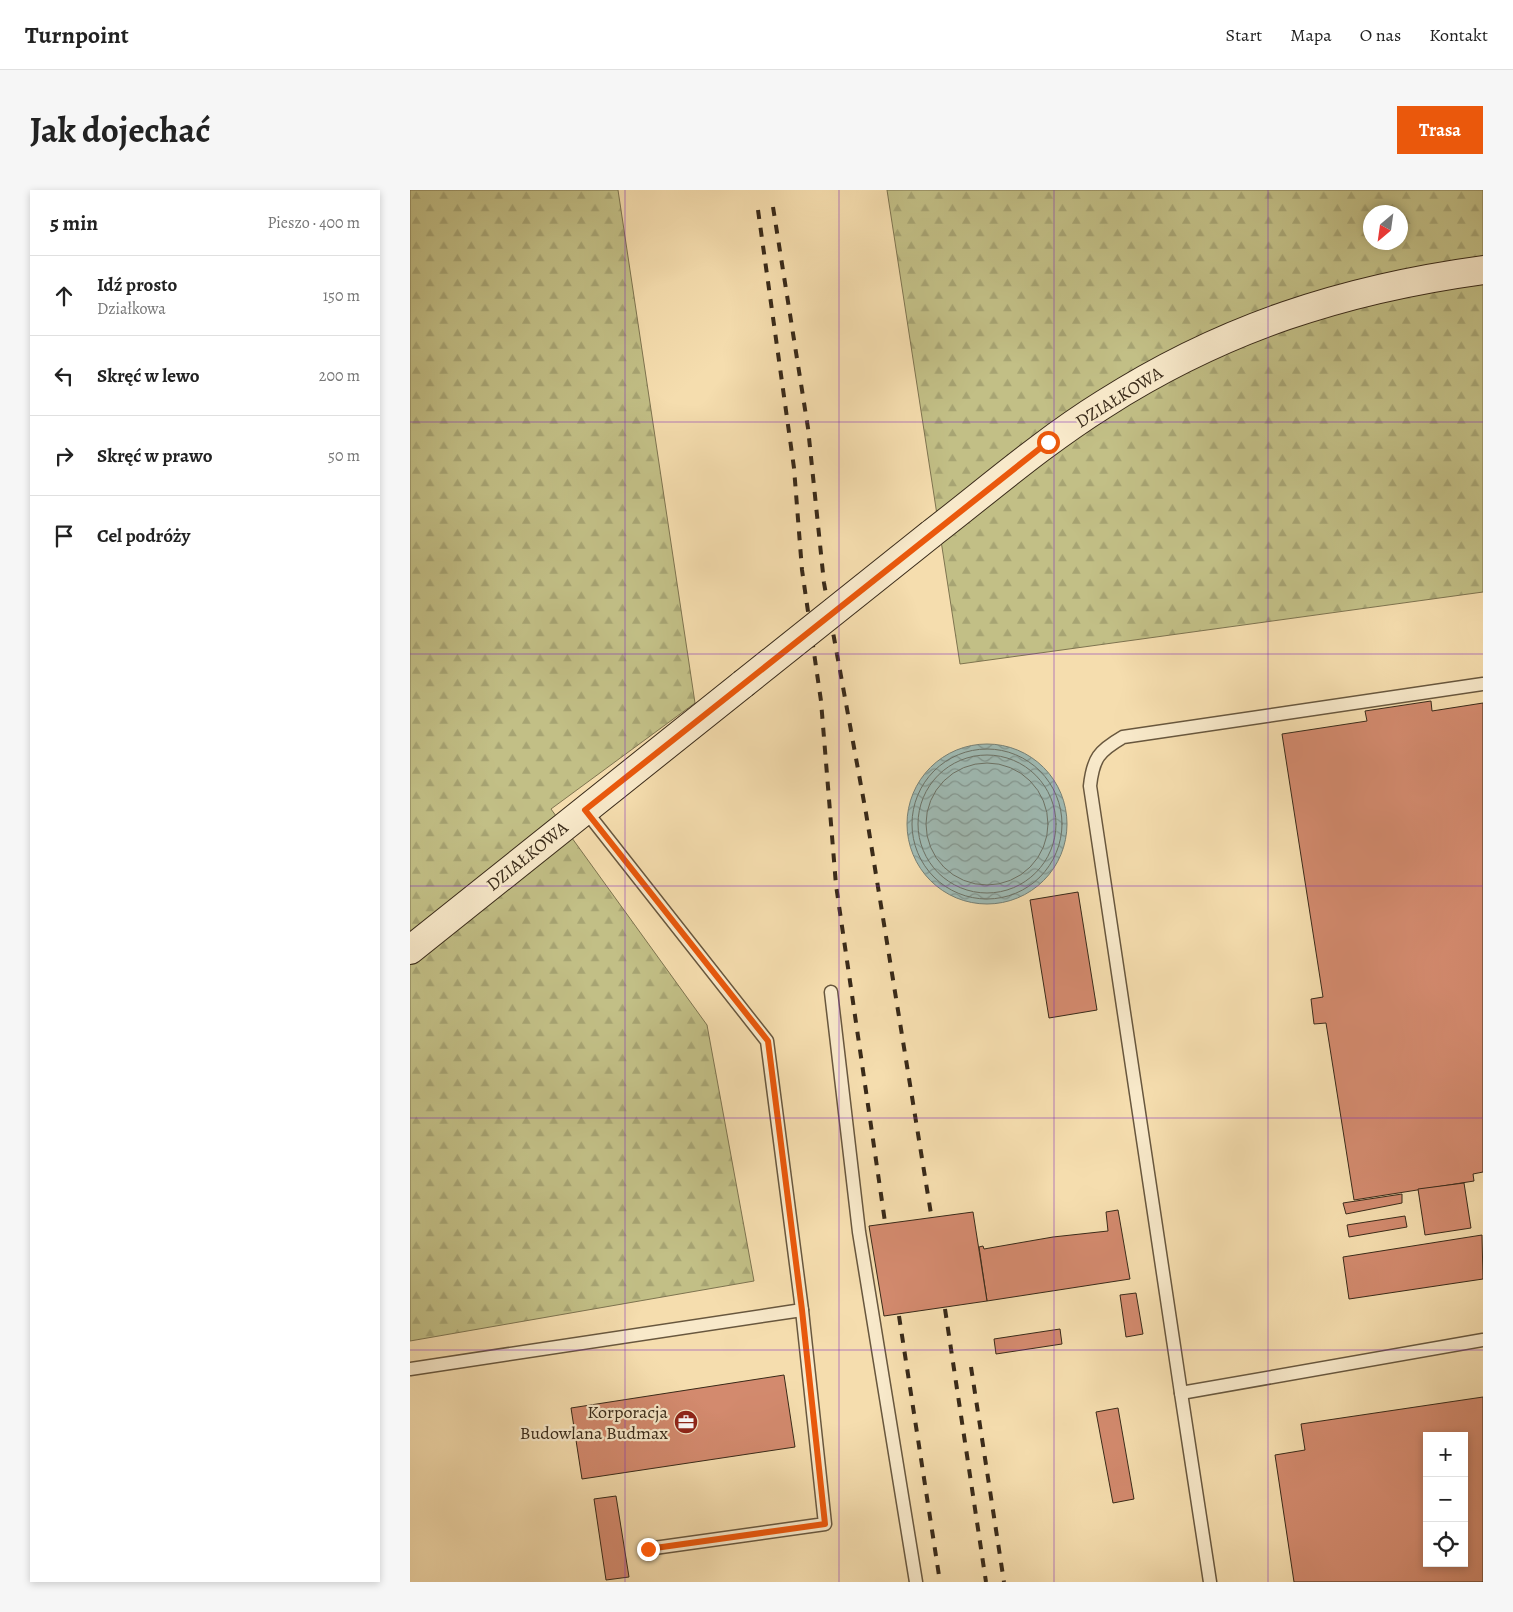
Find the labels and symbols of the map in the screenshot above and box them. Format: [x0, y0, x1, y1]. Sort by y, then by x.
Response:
north arrow [1363, 205, 1408, 250]
street label: DZIAŁKOWA [1071, 360, 1168, 433]
route start [1037, 431, 1060, 454]
street label: DZIAŁKOWA [481, 815, 573, 896]
place label: Korporacja Budowlana Budmax [520, 1400, 669, 1445]
office icon: Korporacja Budowlana Budmax [673, 1409, 699, 1435]
route end [637, 1538, 660, 1561]

